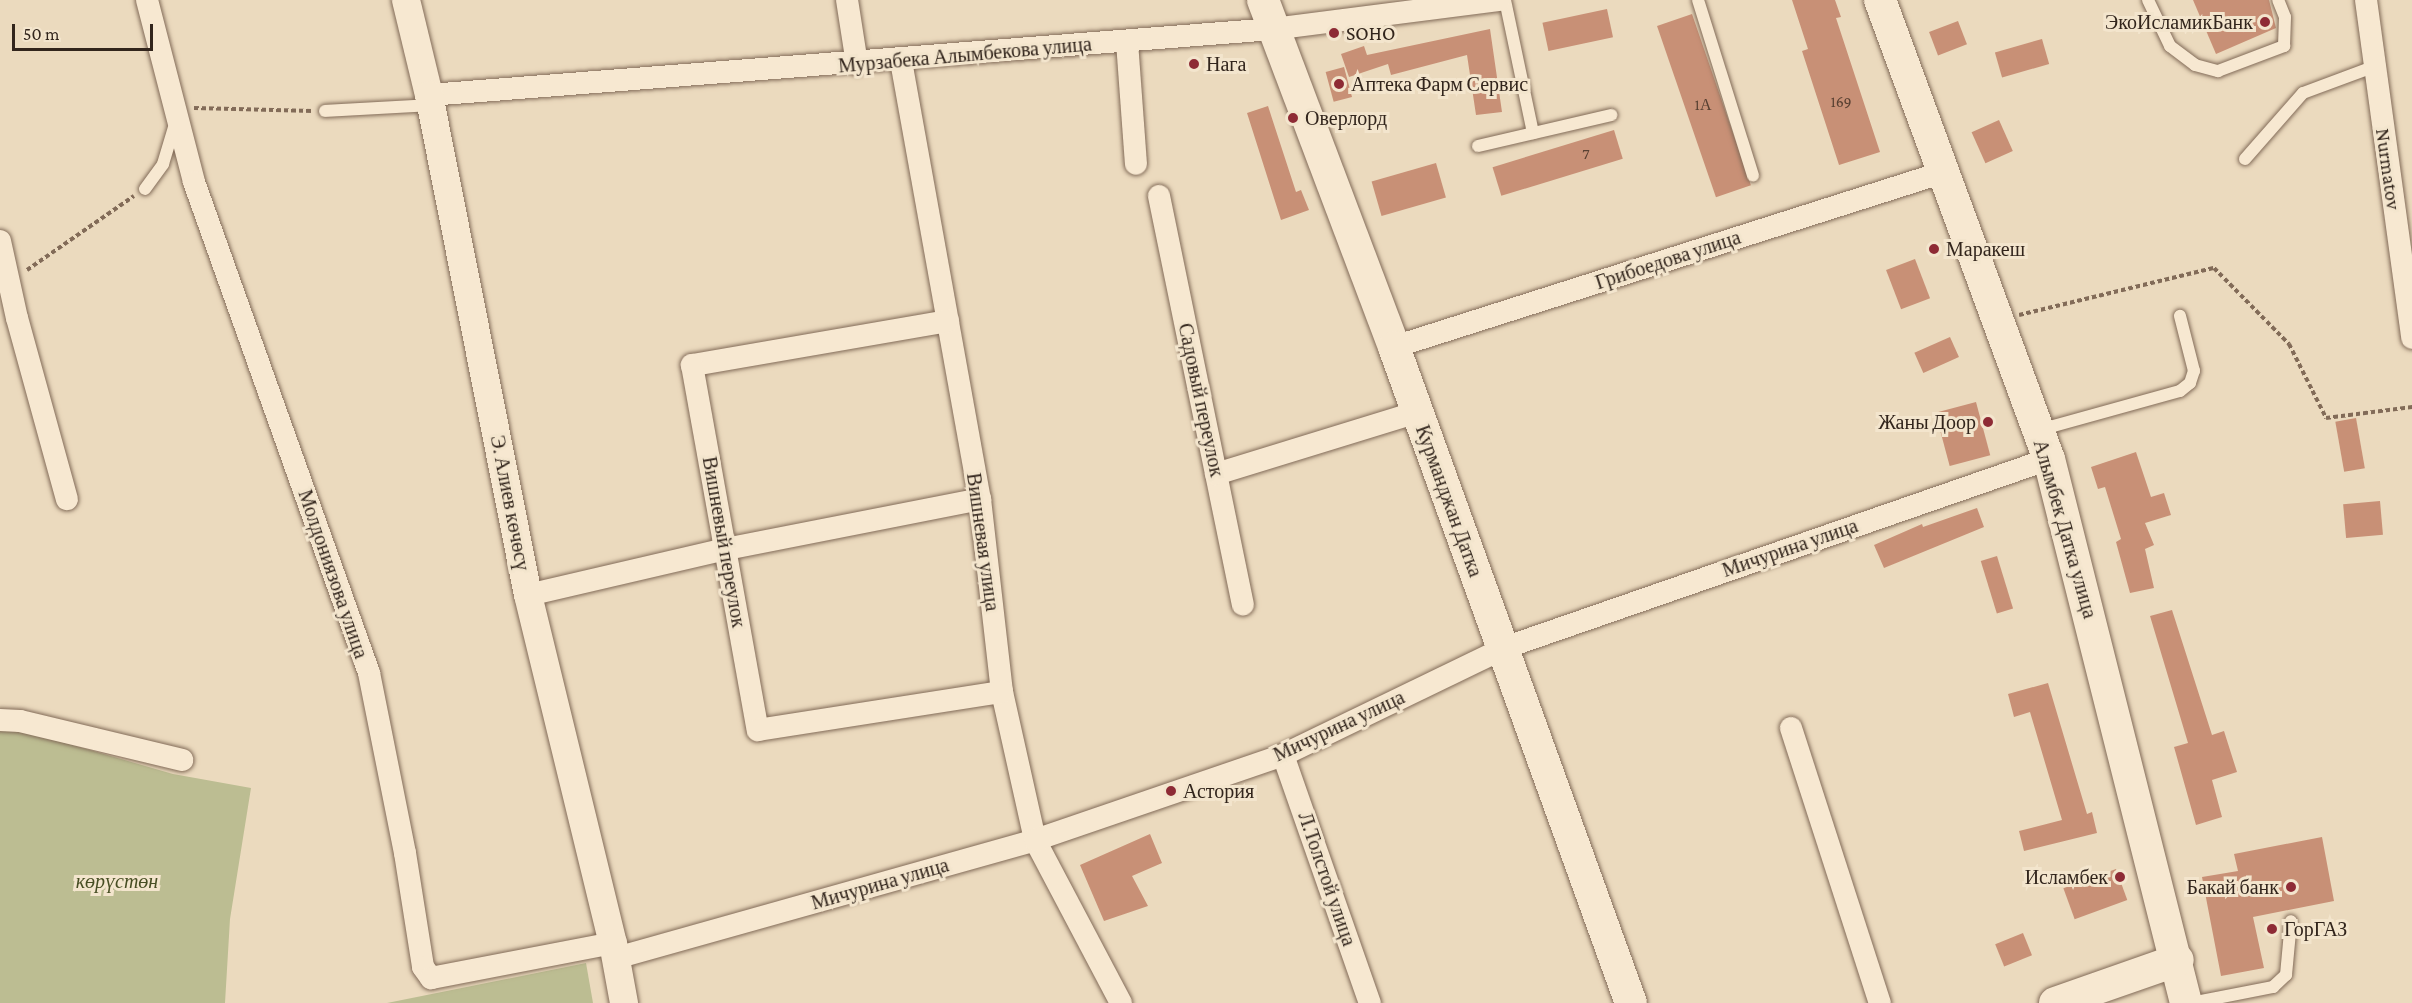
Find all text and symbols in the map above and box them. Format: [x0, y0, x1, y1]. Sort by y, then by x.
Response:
place label: ЭкоИсламикБанк [2083, 10, 2253, 34]
scale bar [15, 12, 156, 50]
marker: ЭкоИсламикБанк [2258, 15, 2272, 29]
place label: SOHO [1346, 21, 1395, 45]
text: 50 m [23, 24, 60, 44]
marker: SOHO [1327, 26, 1341, 40]
street label: Мурзабека Алымбекова улица [818, 30, 1112, 80]
place label: Нага [1206, 52, 1251, 76]
marker: Нага [1187, 57, 1201, 71]
place label: Аптека Фарм Сервис [1351, 72, 1550, 96]
marker: Аптека Фарм Сервис [1332, 77, 1346, 91]
house number: 169 [1830, 92, 1852, 112]
house number: 1А [1695, 95, 1711, 115]
place label: Оверлорд [1305, 106, 1403, 130]
marker: Оверлорд [1286, 111, 1300, 125]
street label: Nurmatov [2370, 127, 2406, 211]
house number: 7 [1582, 144, 1590, 164]
street label: Грибоедова улица [1579, 221, 1757, 299]
place label: Маракеш [1946, 237, 2035, 261]
marker: Маракеш [1927, 242, 1941, 256]
street label: Садовый переулок [1170, 308, 1232, 492]
street label: Курманджан Датка [1406, 410, 1492, 592]
place label: Жаны Доор [1864, 410, 1976, 434]
marker: Жаны Доор [1981, 415, 1995, 429]
street label: Алымбек Датка улица [2024, 424, 2106, 634]
street label: Э. Алиев көчөсү [484, 429, 536, 577]
street label: Вишневый переулок [695, 441, 753, 643]
street label: Вишневая улица [960, 460, 1006, 624]
street label: Молдониязова улица [288, 472, 378, 676]
street label: Мичурина улица [1710, 510, 1870, 586]
street label: Мичурина улица [1261, 681, 1417, 771]
place label: Астория [1183, 779, 1264, 803]
marker: Астория [1164, 784, 1178, 798]
street label: Л.Толстой улица [1290, 800, 1364, 958]
street label: Мичурина улица [799, 850, 961, 918]
place label: Исламбек [2011, 865, 2108, 889]
park label: көрүстөн [74, 869, 160, 893]
marker: Исламбек [2113, 870, 2127, 884]
place label: Бакай банк [2169, 875, 2279, 899]
marker: Бакай банк [2284, 880, 2298, 894]
place label: ГорГАЗ [2284, 917, 2352, 941]
marker: ГорГАЗ [2265, 922, 2279, 936]

